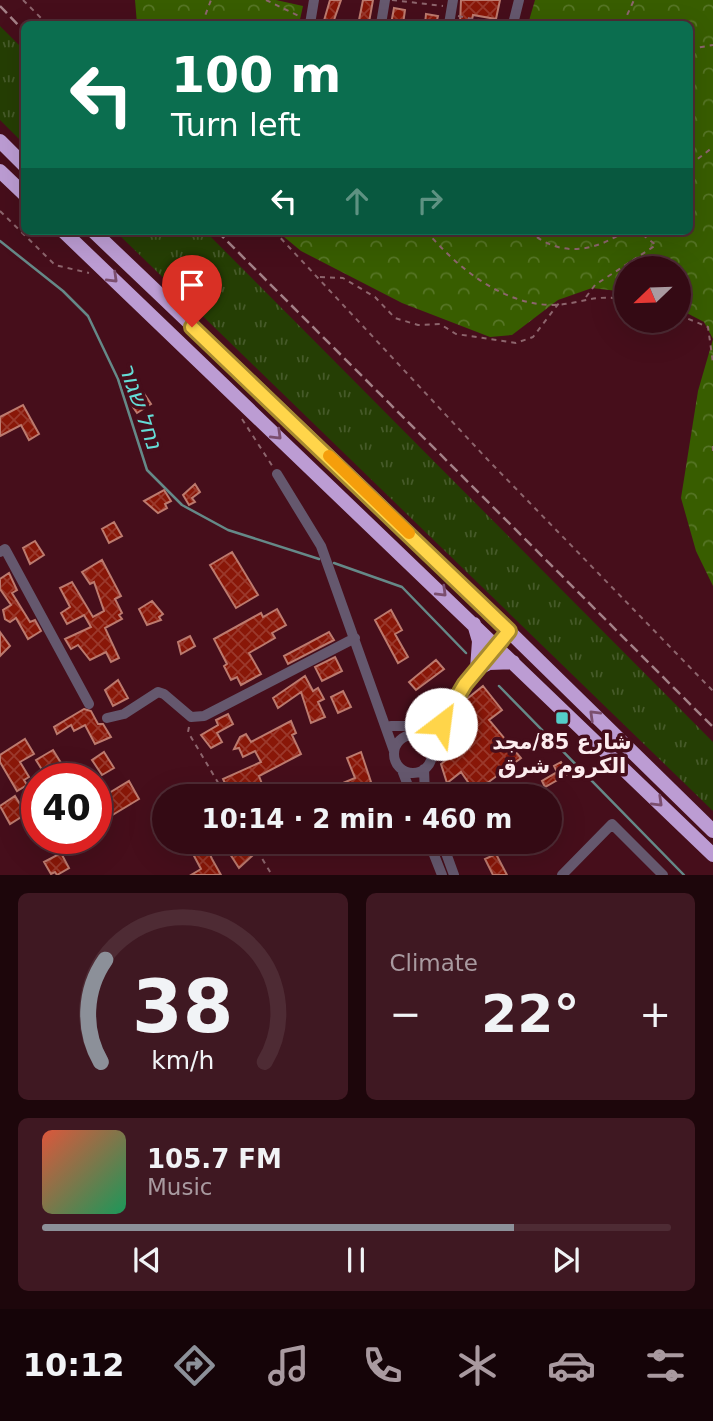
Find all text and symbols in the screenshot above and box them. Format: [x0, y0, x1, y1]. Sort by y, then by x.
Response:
text: 100 m [171, 47, 341, 104]
icon: left [56, 49, 147, 140]
text: Turn left [171, 106, 301, 144]
icon: left [265, 182, 303, 220]
icon: ahead [338, 182, 376, 220]
icon: right [411, 182, 449, 220]
pin [162, 255, 222, 327]
north arrow [614, 256, 691, 332]
map controls [614, 256, 691, 333]
icon: arrive [173, 266, 211, 304]
one-way arrow [105, 270, 118, 283]
water label: נחל שגור [114, 359, 168, 453]
one-way arrow [269, 427, 282, 440]
one-way arrow [434, 584, 447, 597]
position arrow [404, 687, 478, 761]
marker: شارع 85/مجد الكروم شرق [554, 710, 570, 726]
one-way arrow [589, 710, 602, 723]
place label: شارع 85/مجد الكروم شرق [492, 730, 632, 778]
speed limit sign: 40 [21, 763, 112, 854]
one-way arrow [650, 793, 663, 806]
text: 10:14 · 2 min · 460 m [202, 804, 512, 834]
text: Climate [390, 950, 478, 976]
text: 38 [132, 965, 233, 1050]
text: 22° [481, 984, 579, 1044]
text: − [390, 992, 421, 1036]
text: + [639, 992, 671, 1036]
text: km/h [151, 1046, 214, 1075]
text: 105.7 FM [147, 1144, 282, 1174]
text: Music [147, 1174, 212, 1200]
icon: previous [128, 1241, 166, 1279]
icon: pause [337, 1241, 375, 1279]
icon: next [547, 1241, 585, 1279]
icon: directions [170, 1341, 219, 1390]
icon: music [264, 1341, 313, 1390]
icon: phone [358, 1341, 407, 1390]
icon: climate [453, 1341, 502, 1390]
icon: car [547, 1341, 596, 1390]
icon: filters [641, 1341, 690, 1390]
text: 10:12 [23, 1346, 125, 1384]

